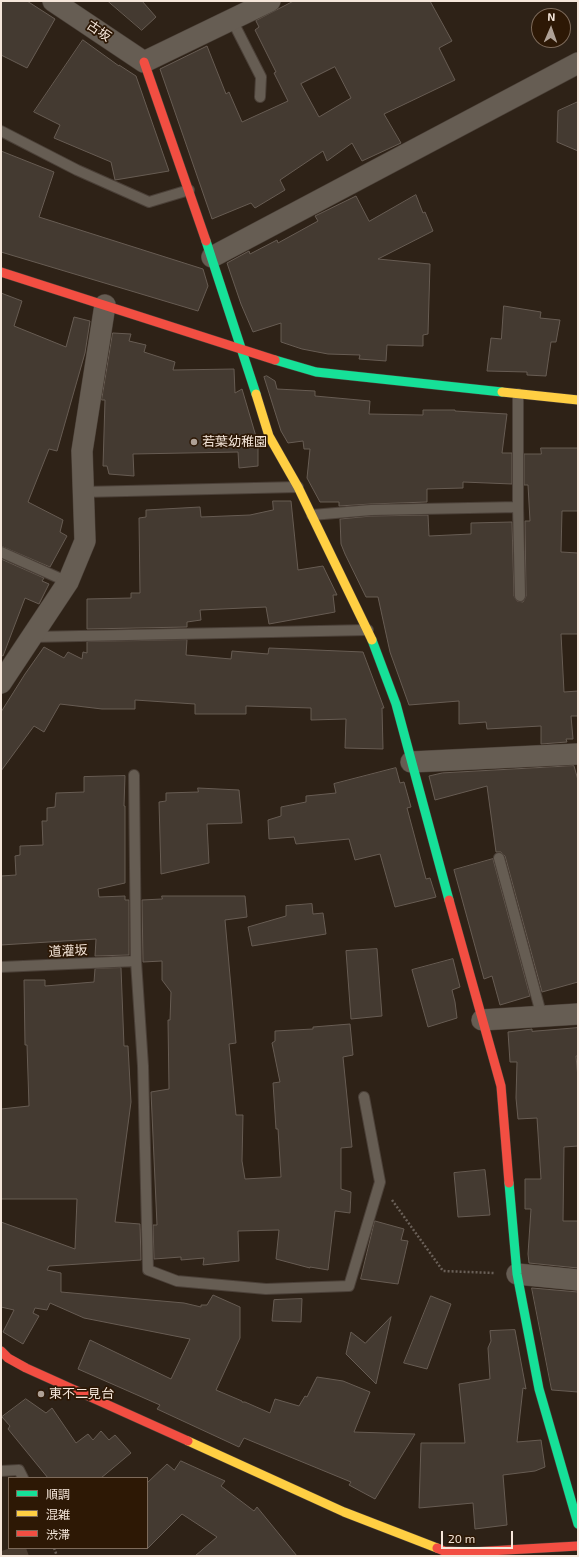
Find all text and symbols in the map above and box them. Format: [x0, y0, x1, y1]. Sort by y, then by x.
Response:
north arrow [531, 8, 571, 48]
text: N [547, 10, 556, 23]
street label: 古坂 [84, 17, 114, 45]
place label: 若葉幼稚園 [202, 434, 267, 450]
marker: 若葉幼稚園 [189, 437, 199, 447]
street label: 道灌坂 [48, 942, 88, 960]
place label: 東不二見台 [49, 1386, 114, 1402]
marker: 東不二見台 [36, 1389, 46, 1399]
legend [8, 1477, 148, 1549]
text: 順調 [46, 1487, 70, 1501]
text: 混雑 [46, 1507, 70, 1521]
scale bar [443, 1523, 515, 1549]
text: 渋滞 [46, 1527, 70, 1541]
text: 20 m [448, 1531, 475, 1545]

